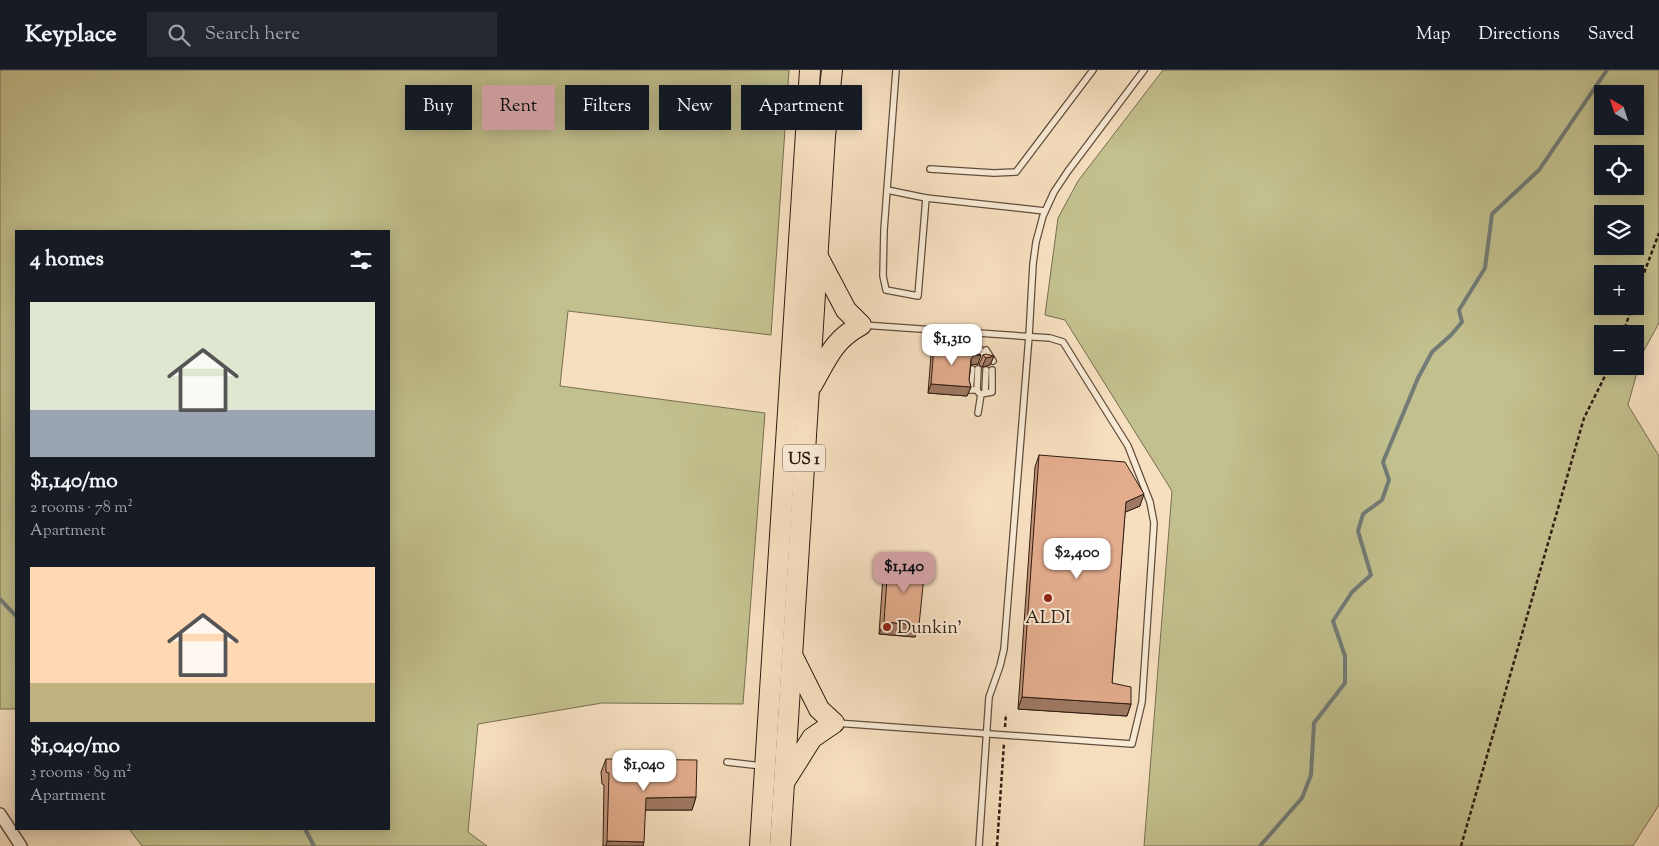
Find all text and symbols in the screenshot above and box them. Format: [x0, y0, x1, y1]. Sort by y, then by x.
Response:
search box [147, 12, 497, 57]
text: Keyplace [25, 18, 117, 52]
icon: search [165, 21, 193, 49]
text: Search here [205, 21, 300, 48]
text: Map [1416, 22, 1451, 48]
text: Directions [1479, 22, 1560, 48]
text: Saved [1588, 22, 1634, 48]
chip: Buy [405, 85, 472, 130]
chip: Rent [482, 85, 555, 130]
chip: Filters [565, 85, 649, 130]
chip: New [659, 85, 731, 130]
chip: Apartment [741, 85, 862, 130]
north arrow [1594, 85, 1644, 135]
map controls [1594, 85, 1644, 375]
button: locate [1594, 145, 1644, 195]
button: layers [1594, 205, 1644, 255]
text: 4 homes [30, 245, 104, 275]
icon: filters [347, 246, 375, 274]
button: + [1594, 265, 1644, 315]
pin: $1,310 [911, 324, 993, 366]
button: − [1594, 325, 1644, 375]
text: $1,310 [933, 328, 971, 351]
icon: home [158, 335, 248, 425]
road number: US 1 [783, 444, 825, 472]
text: $1,140/mo [30, 467, 118, 497]
text: 2 rooms · 78 m² [30, 497, 133, 520]
text: Apartment [30, 520, 106, 543]
pin: $2,400 [1036, 538, 1118, 580]
text: $2,400 [1055, 542, 1099, 565]
pin: $1,140 [863, 552, 945, 594]
text: $1,140 [884, 556, 924, 579]
marker: ALDI [1042, 592, 1054, 604]
icon: home [158, 600, 248, 690]
place label: ALDI [1025, 606, 1071, 632]
place label: Dunkin' [897, 616, 962, 642]
marker: Dunkin' [881, 621, 893, 633]
text: $1,040/mo [30, 732, 120, 762]
pin: $1,040 [603, 750, 685, 792]
text: $1,040 [623, 754, 665, 777]
text: 3 rooms · 89 m² [30, 762, 132, 785]
text: Apartment [30, 785, 106, 808]

